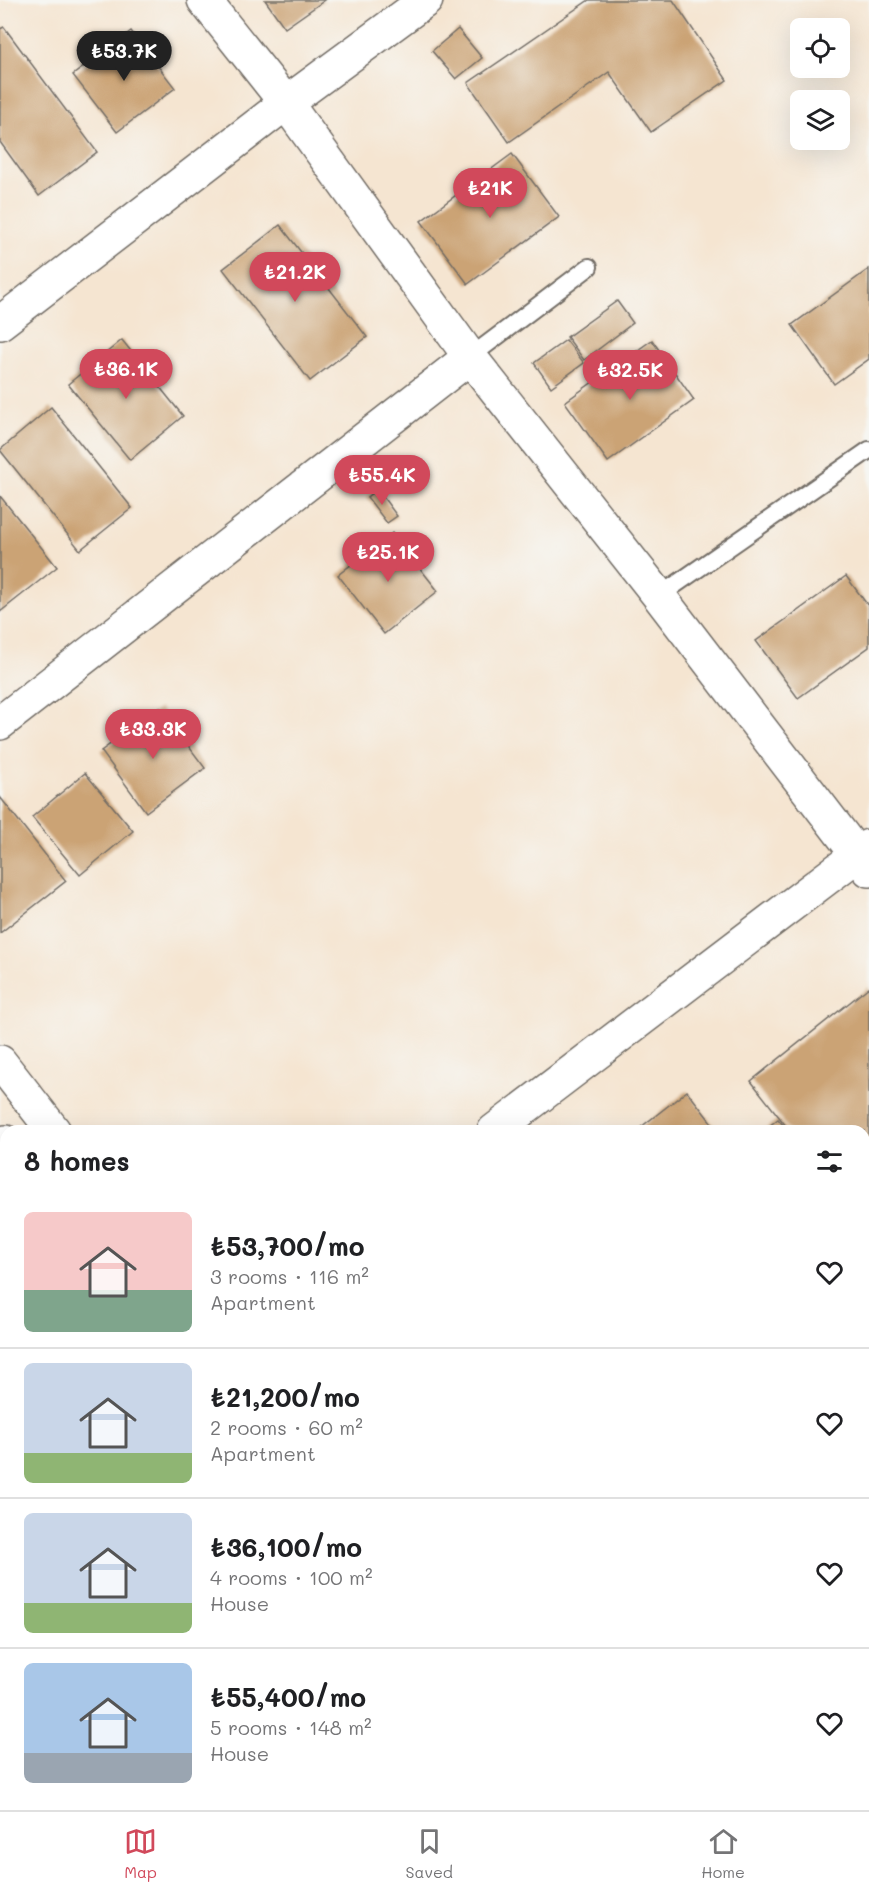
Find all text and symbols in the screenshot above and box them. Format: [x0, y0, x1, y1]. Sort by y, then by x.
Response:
map controls [790, 18, 850, 150]
button: locate [790, 18, 850, 78]
pin: ₺53.7K [75, 31, 173, 82]
text: ₺53.7K [91, 37, 157, 63]
button: layers [790, 90, 850, 150]
pin: ₺21K [454, 168, 526, 219]
text: ₺21K [467, 174, 513, 200]
pin: ₺21.2K [246, 252, 344, 303]
text: ₺21.2K [263, 258, 327, 284]
pin: ₺36.1K [77, 349, 175, 400]
pin: ₺32.5K [581, 350, 679, 401]
text: ₺36.1K [94, 355, 158, 381]
text: ₺32.5K [597, 356, 663, 382]
pin: ₺55.4K [333, 455, 431, 506]
text: ₺55.4K [348, 461, 416, 487]
pin: ₺25.1K [339, 532, 437, 583]
text: ₺25.1K [356, 538, 420, 564]
pin: ₺33.3K [104, 709, 202, 760]
text: ₺33.3K [119, 715, 187, 741]
text: 8 homes [24, 1144, 130, 1178]
icon: filters [813, 1145, 846, 1178]
text: ₺53,700/mo [210, 1229, 365, 1263]
icon: home [72, 1236, 144, 1308]
icon: heart [813, 1256, 846, 1289]
text: 3 rooms · 116 m² [210, 1263, 369, 1289]
text: Apartment [210, 1289, 316, 1315]
text: ₺21,200/mo [210, 1380, 360, 1414]
icon: home [72, 1387, 144, 1459]
icon: heart [813, 1407, 846, 1440]
text: 2 rooms · 60 m² [210, 1414, 363, 1440]
text: Apartment [210, 1440, 316, 1466]
text: ₺36,100/mo [210, 1530, 362, 1564]
icon: home [72, 1537, 144, 1609]
icon: heart [813, 1557, 846, 1590]
text: 4 rooms · 100 m² [210, 1564, 373, 1590]
text: House [210, 1590, 269, 1616]
text: ₺55,400/mo [210, 1680, 366, 1714]
icon: home [72, 1687, 144, 1759]
icon: heart [813, 1707, 846, 1740]
text: 5 rooms · 148 m² [210, 1714, 372, 1740]
text: House [210, 1740, 269, 1766]
tab: Map [124, 1825, 157, 1882]
tab: Saved [405, 1825, 453, 1882]
tab: Home [701, 1825, 745, 1882]

